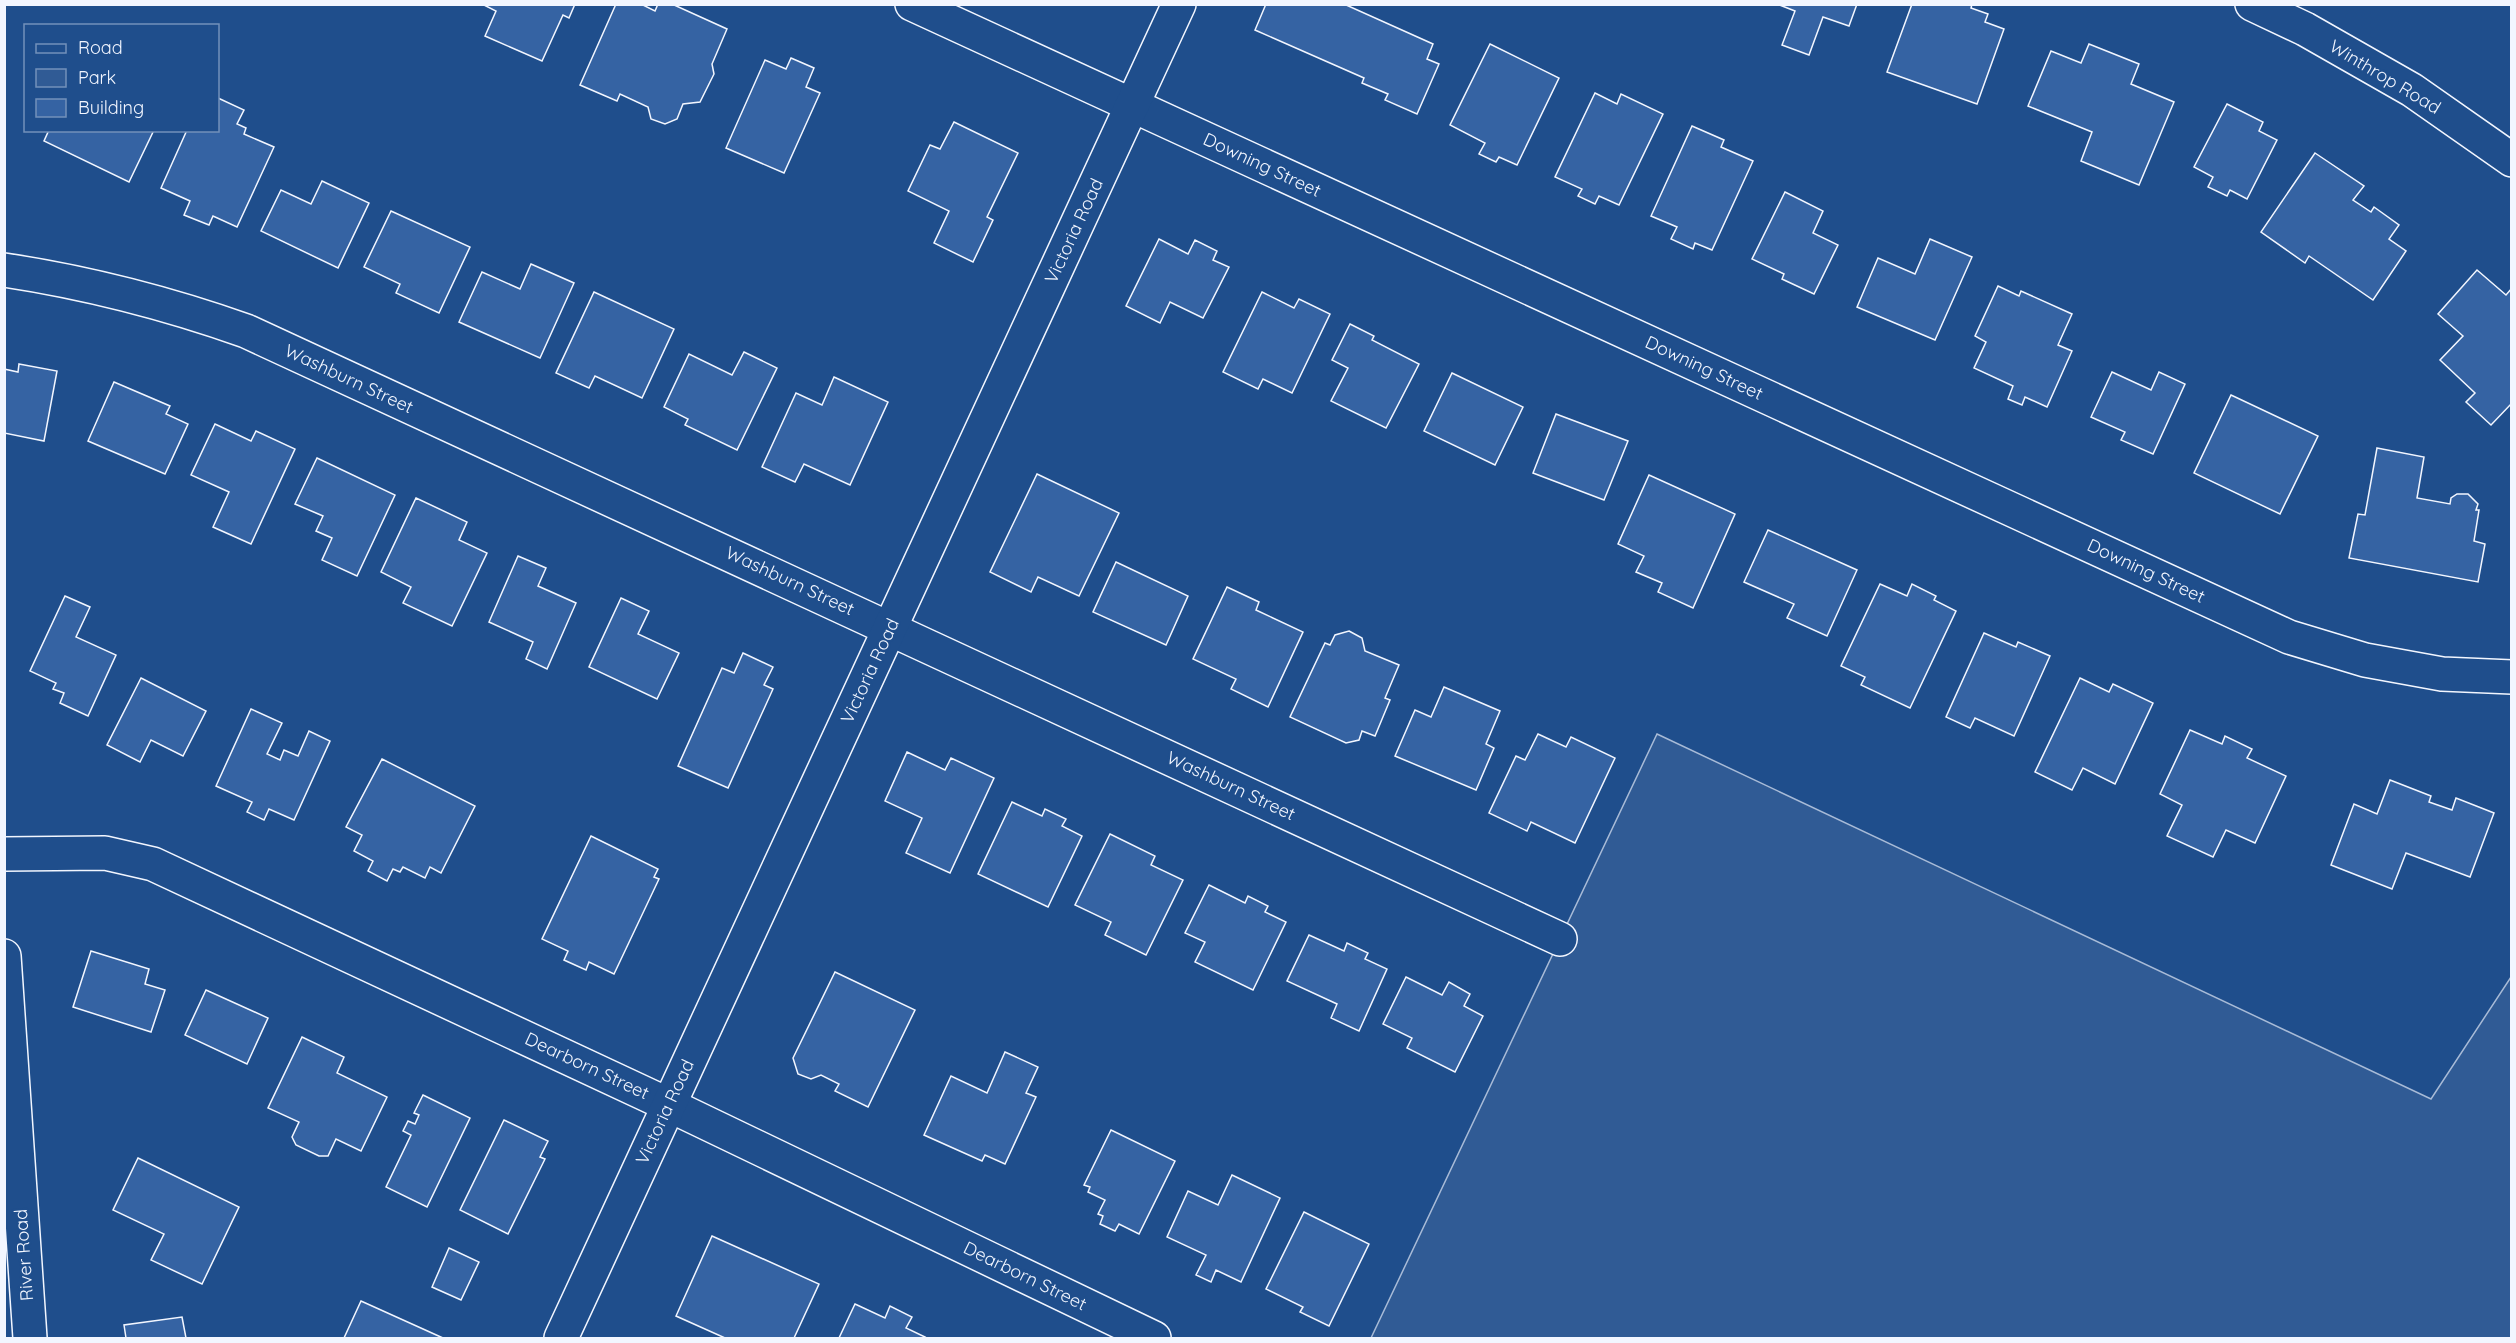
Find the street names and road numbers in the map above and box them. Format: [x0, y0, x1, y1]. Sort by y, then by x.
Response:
street label: Winthrop Road [2325, 34, 2445, 119]
street label: Downing Street [1200, 127, 1325, 202]
street label: Victoria Road [1039, 175, 1108, 287]
street label: Downing Street [1642, 330, 1767, 405]
street label: Washburn Street [281, 339, 417, 418]
street label: Downing Street [2084, 533, 2209, 608]
street label: Washburn Street [722, 541, 858, 620]
street label: Victoria Road [835, 615, 904, 727]
street label: Washburn Street [1163, 746, 1299, 825]
street label: Dearborn Street [521, 1027, 653, 1104]
street label: Victoria Road [630, 1056, 699, 1168]
street label: River Road [9, 1208, 38, 1302]
street label: Dearborn Street [960, 1236, 1091, 1315]

